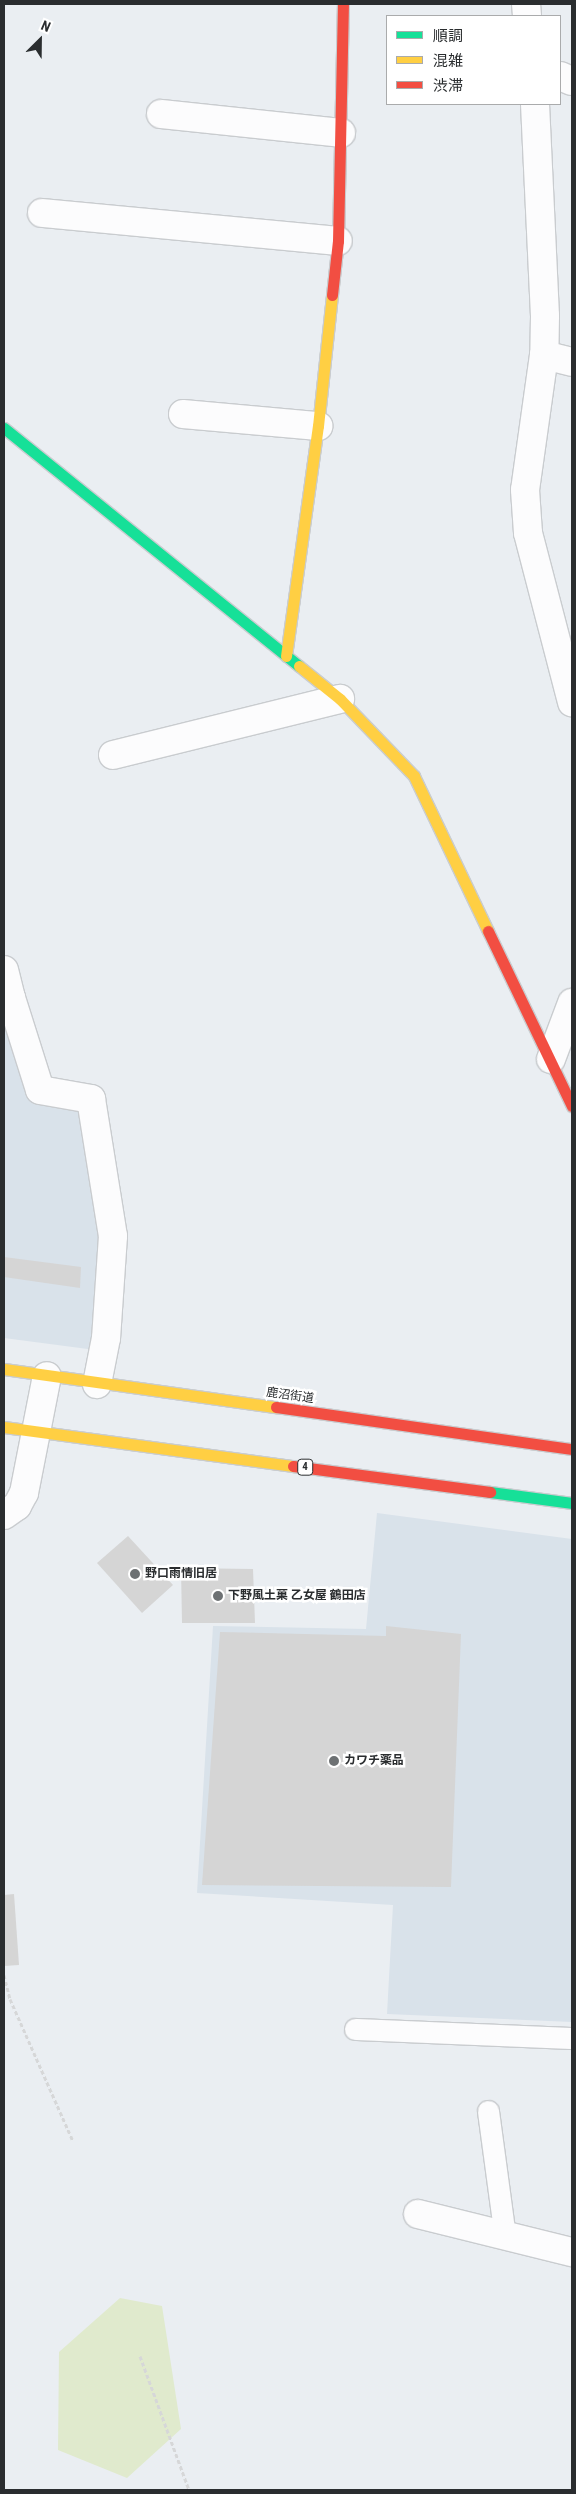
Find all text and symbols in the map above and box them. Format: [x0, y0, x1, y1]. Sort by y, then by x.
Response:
north arrow [15, 15, 65, 65]
legend [386, 15, 561, 105]
text: N [39, 17, 53, 35]
text: 順調 [433, 27, 463, 45]
text: 混雑 [433, 52, 463, 70]
text: 渋滞 [433, 77, 463, 95]
street label: 鹿沼街道 [265, 1386, 315, 1406]
road number: 4 [296, 1458, 314, 1475]
place label: 野口雨情旧居 [145, 1567, 217, 1581]
marker: 野口雨情旧居 [129, 1568, 141, 1580]
place label: 下野風土菓 乙女屋 鶴田店 [228, 1589, 366, 1603]
marker: 下野風土菓 乙女屋 鶴田店 [212, 1590, 224, 1602]
place label: カワチ薬品 [344, 1754, 404, 1768]
marker: カワチ薬品 [328, 1755, 340, 1767]

